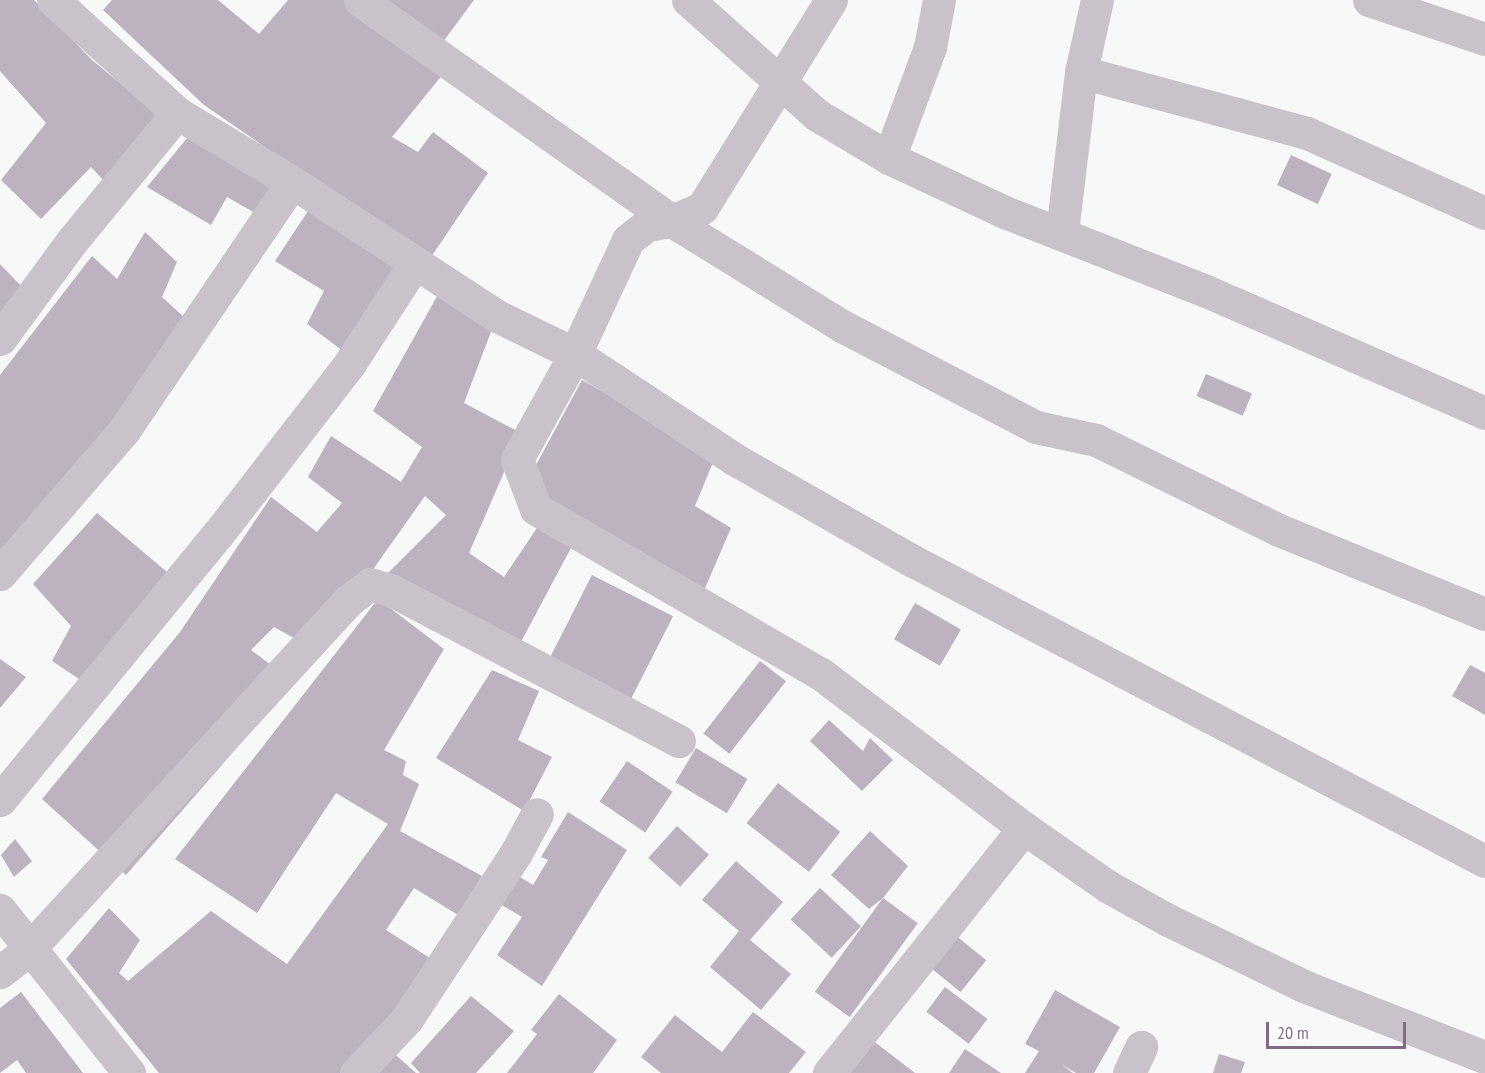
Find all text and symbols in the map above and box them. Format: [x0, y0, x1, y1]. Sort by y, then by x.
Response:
scale bar [1269, 1010, 1408, 1048]
text: 20 m [1277, 1021, 1309, 1044]

